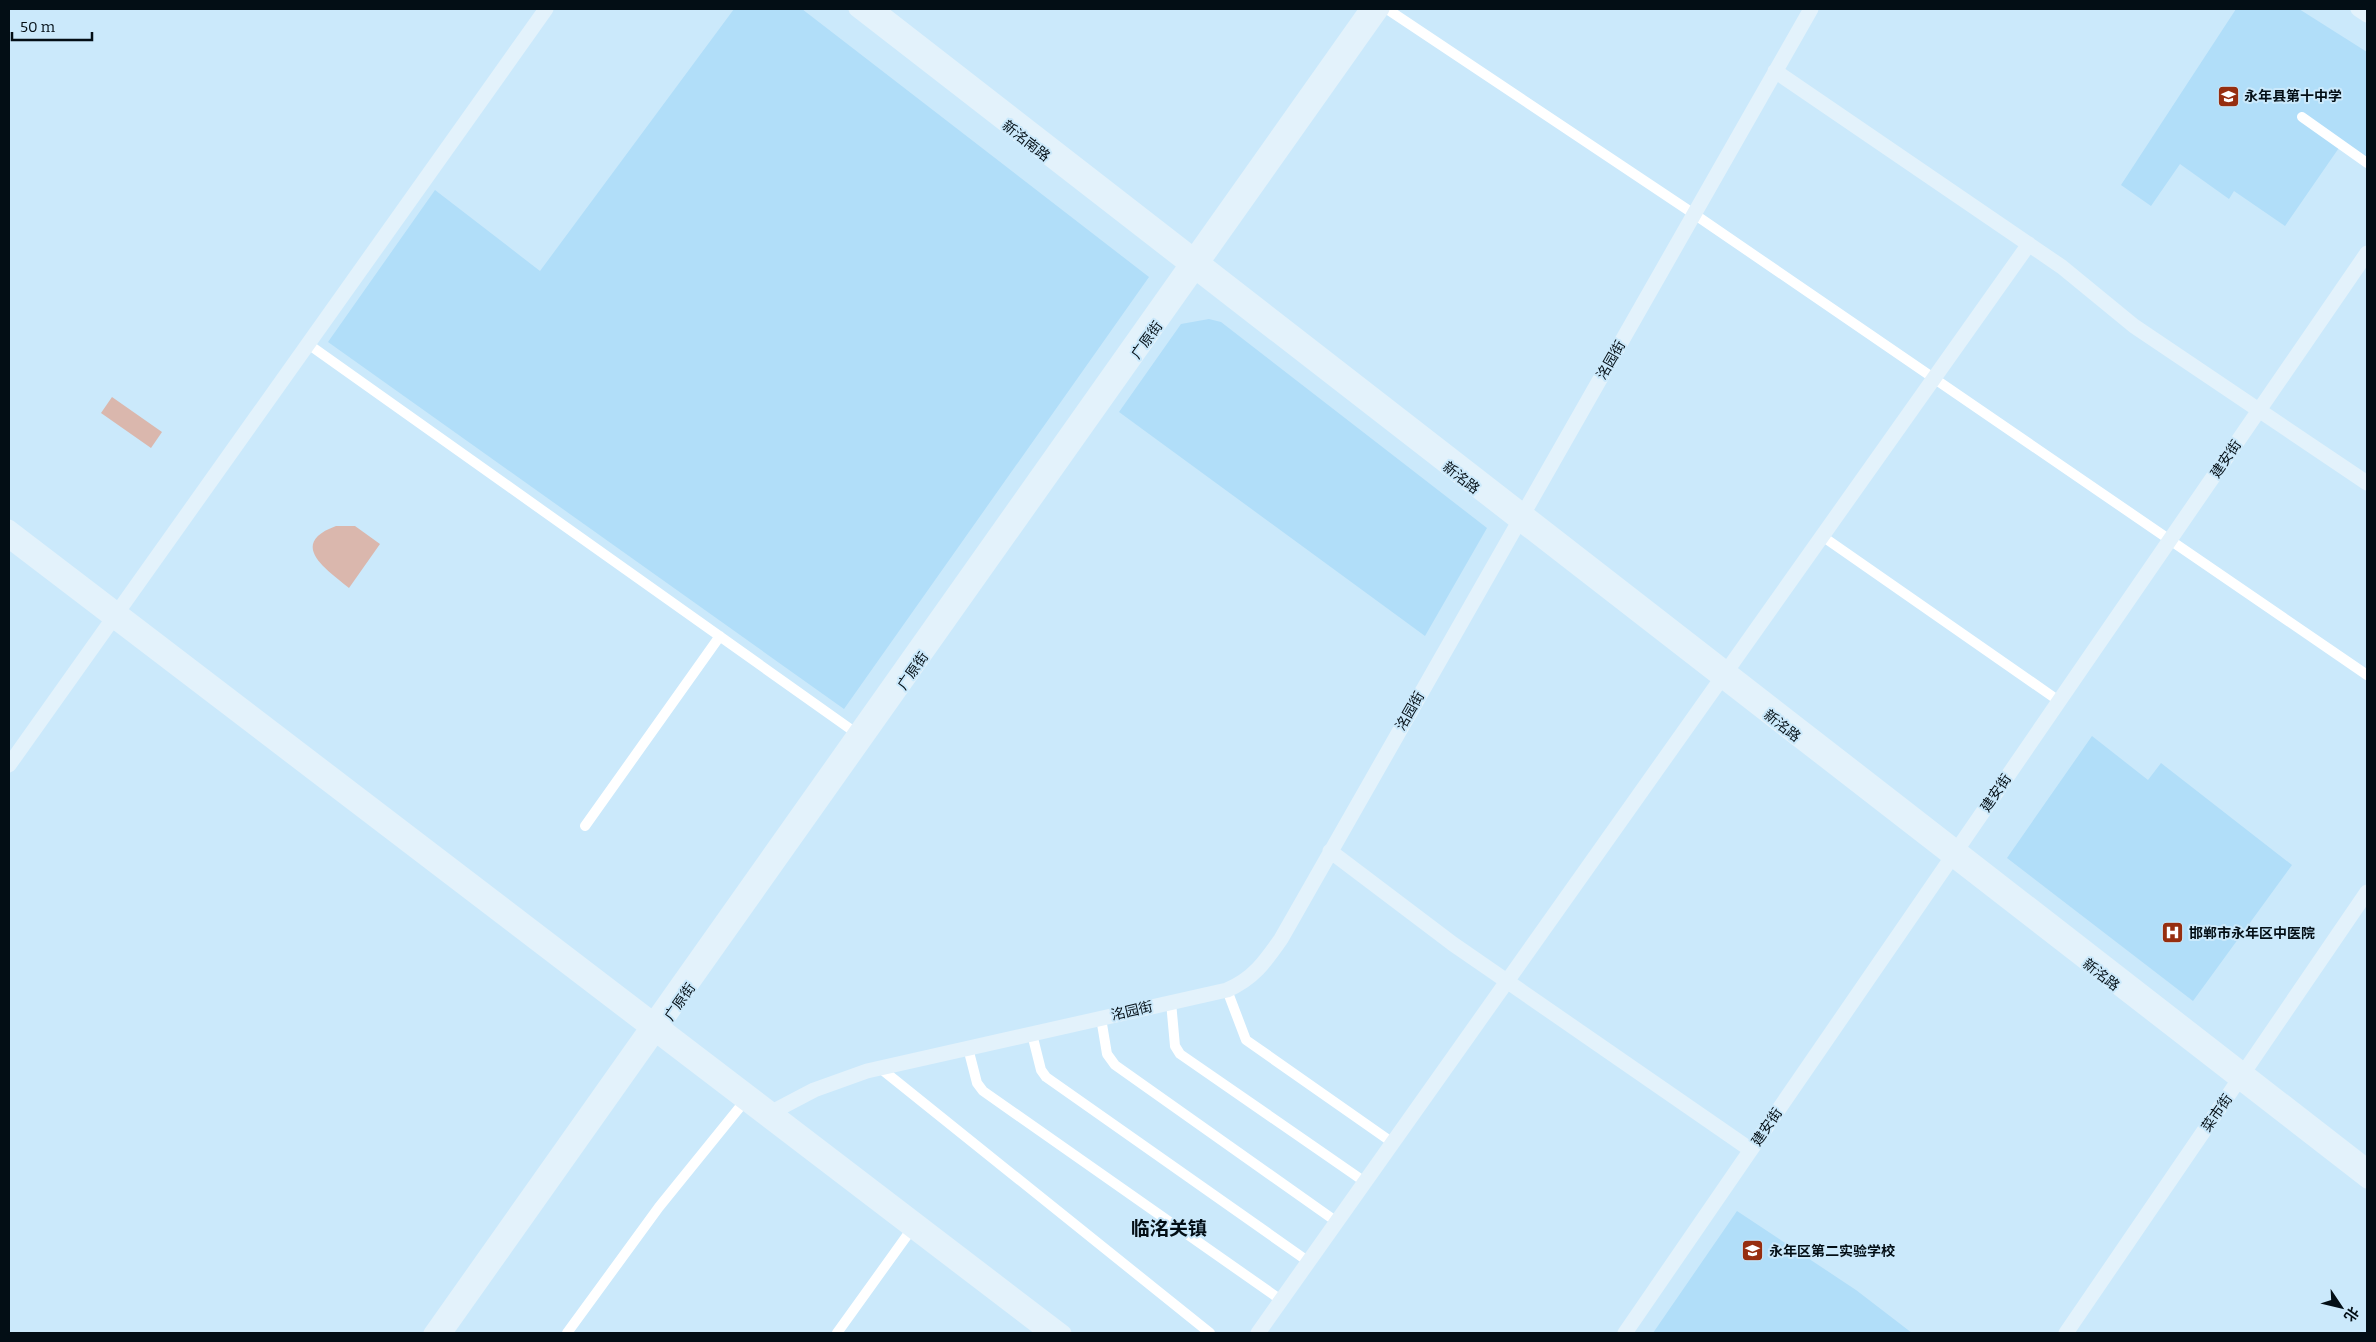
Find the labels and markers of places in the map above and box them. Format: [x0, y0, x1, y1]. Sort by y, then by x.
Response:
school or university icon: 永年县第十中学 [2216, 84, 2240, 108]
place label: 永年县第十中学 [2244, 88, 2342, 105]
hospital icon: 邯郸市永年区中医院 [2161, 921, 2185, 945]
place label: 邯郸市永年区中医院 [2189, 925, 2315, 942]
school or university icon: 永年区第二实验学校 [1741, 1239, 1765, 1263]
place label: 永年区第二实验学校 [1769, 1243, 1895, 1260]

